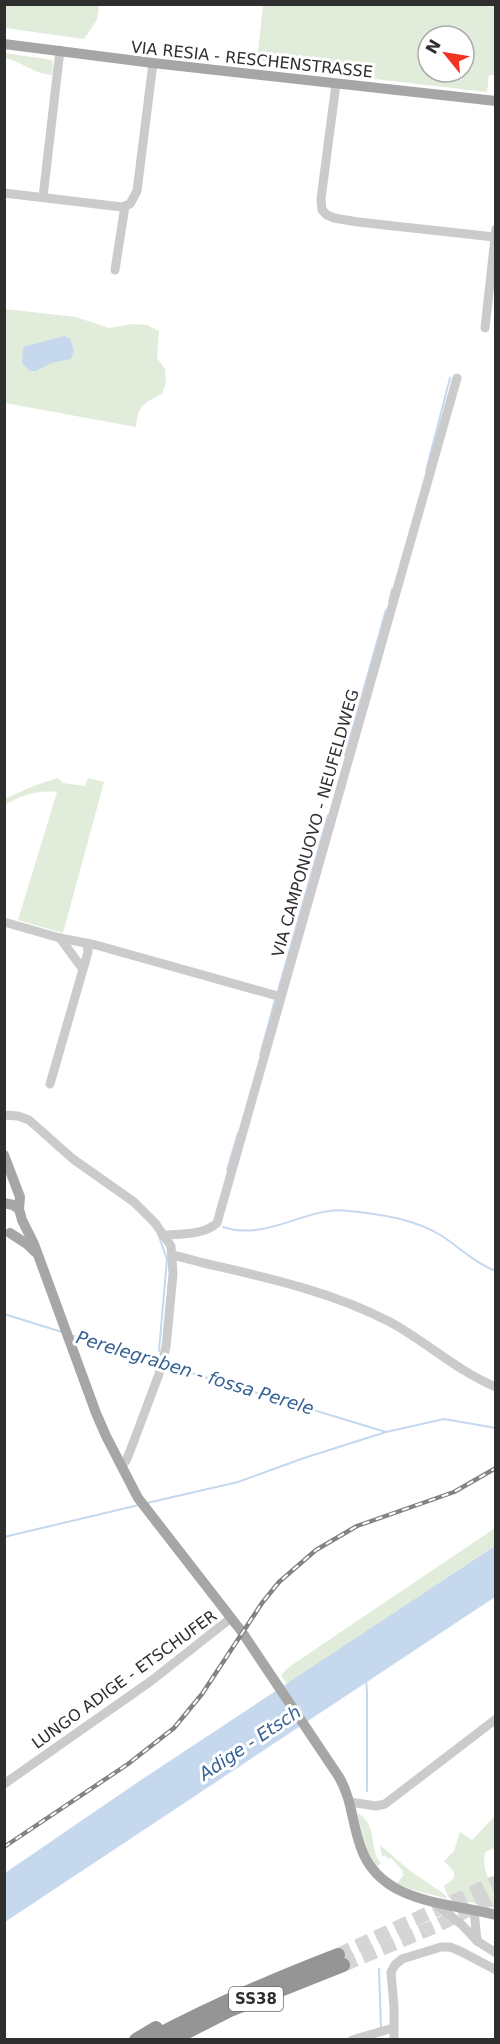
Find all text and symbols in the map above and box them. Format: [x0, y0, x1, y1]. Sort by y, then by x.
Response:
north arrow [416, 24, 476, 84]
text: N [422, 36, 445, 57]
street label: VIA RESIA - RESCHENSTRASSE [130, 37, 374, 82]
street label: VIA CAMPONUOVO - NEUFELDWEG [268, 687, 363, 959]
water label: Perelegraben - fossa Perele [74, 1326, 317, 1419]
street label: LUNGO ADIGE - ETSCHUFER [28, 1606, 220, 1753]
water label: Adige - Etsch [194, 1701, 305, 1785]
road number: SS38 [229, 1987, 283, 2011]

